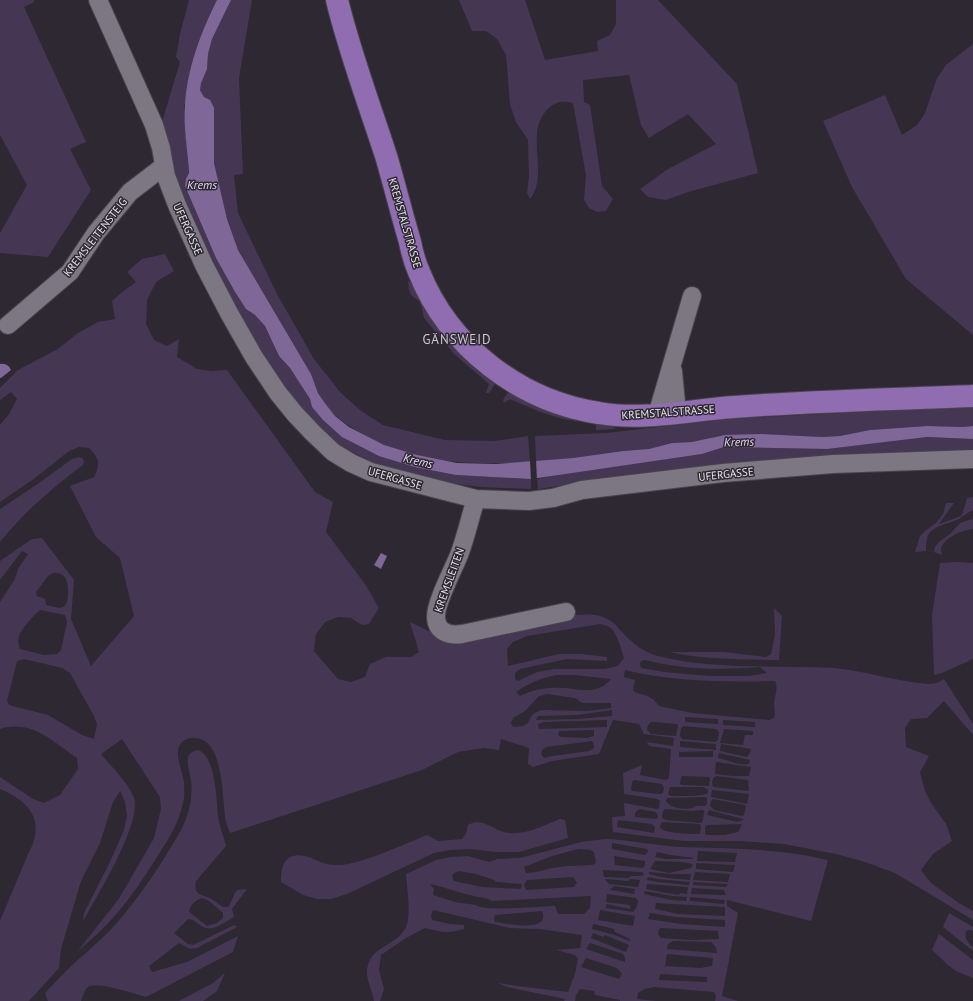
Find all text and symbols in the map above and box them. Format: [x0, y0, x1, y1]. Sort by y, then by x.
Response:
street label: KREMSTALSTRASSE [385, 176, 425, 270]
water label: Krems [187, 177, 217, 192]
street label: KREMSLEITENSTEIG [60, 195, 130, 279]
street label: UFERGASSE [170, 201, 206, 257]
district label: GÄNSWEID [422, 331, 492, 348]
street label: KREMSTALSTRASSE [621, 402, 715, 422]
water label: Krems [724, 433, 754, 450]
water label: Krems [402, 450, 435, 471]
street label: UFERGASSE [366, 464, 424, 492]
street label: UFERGASSE [698, 464, 754, 484]
street label: KREMSLEITEN [431, 546, 467, 614]

